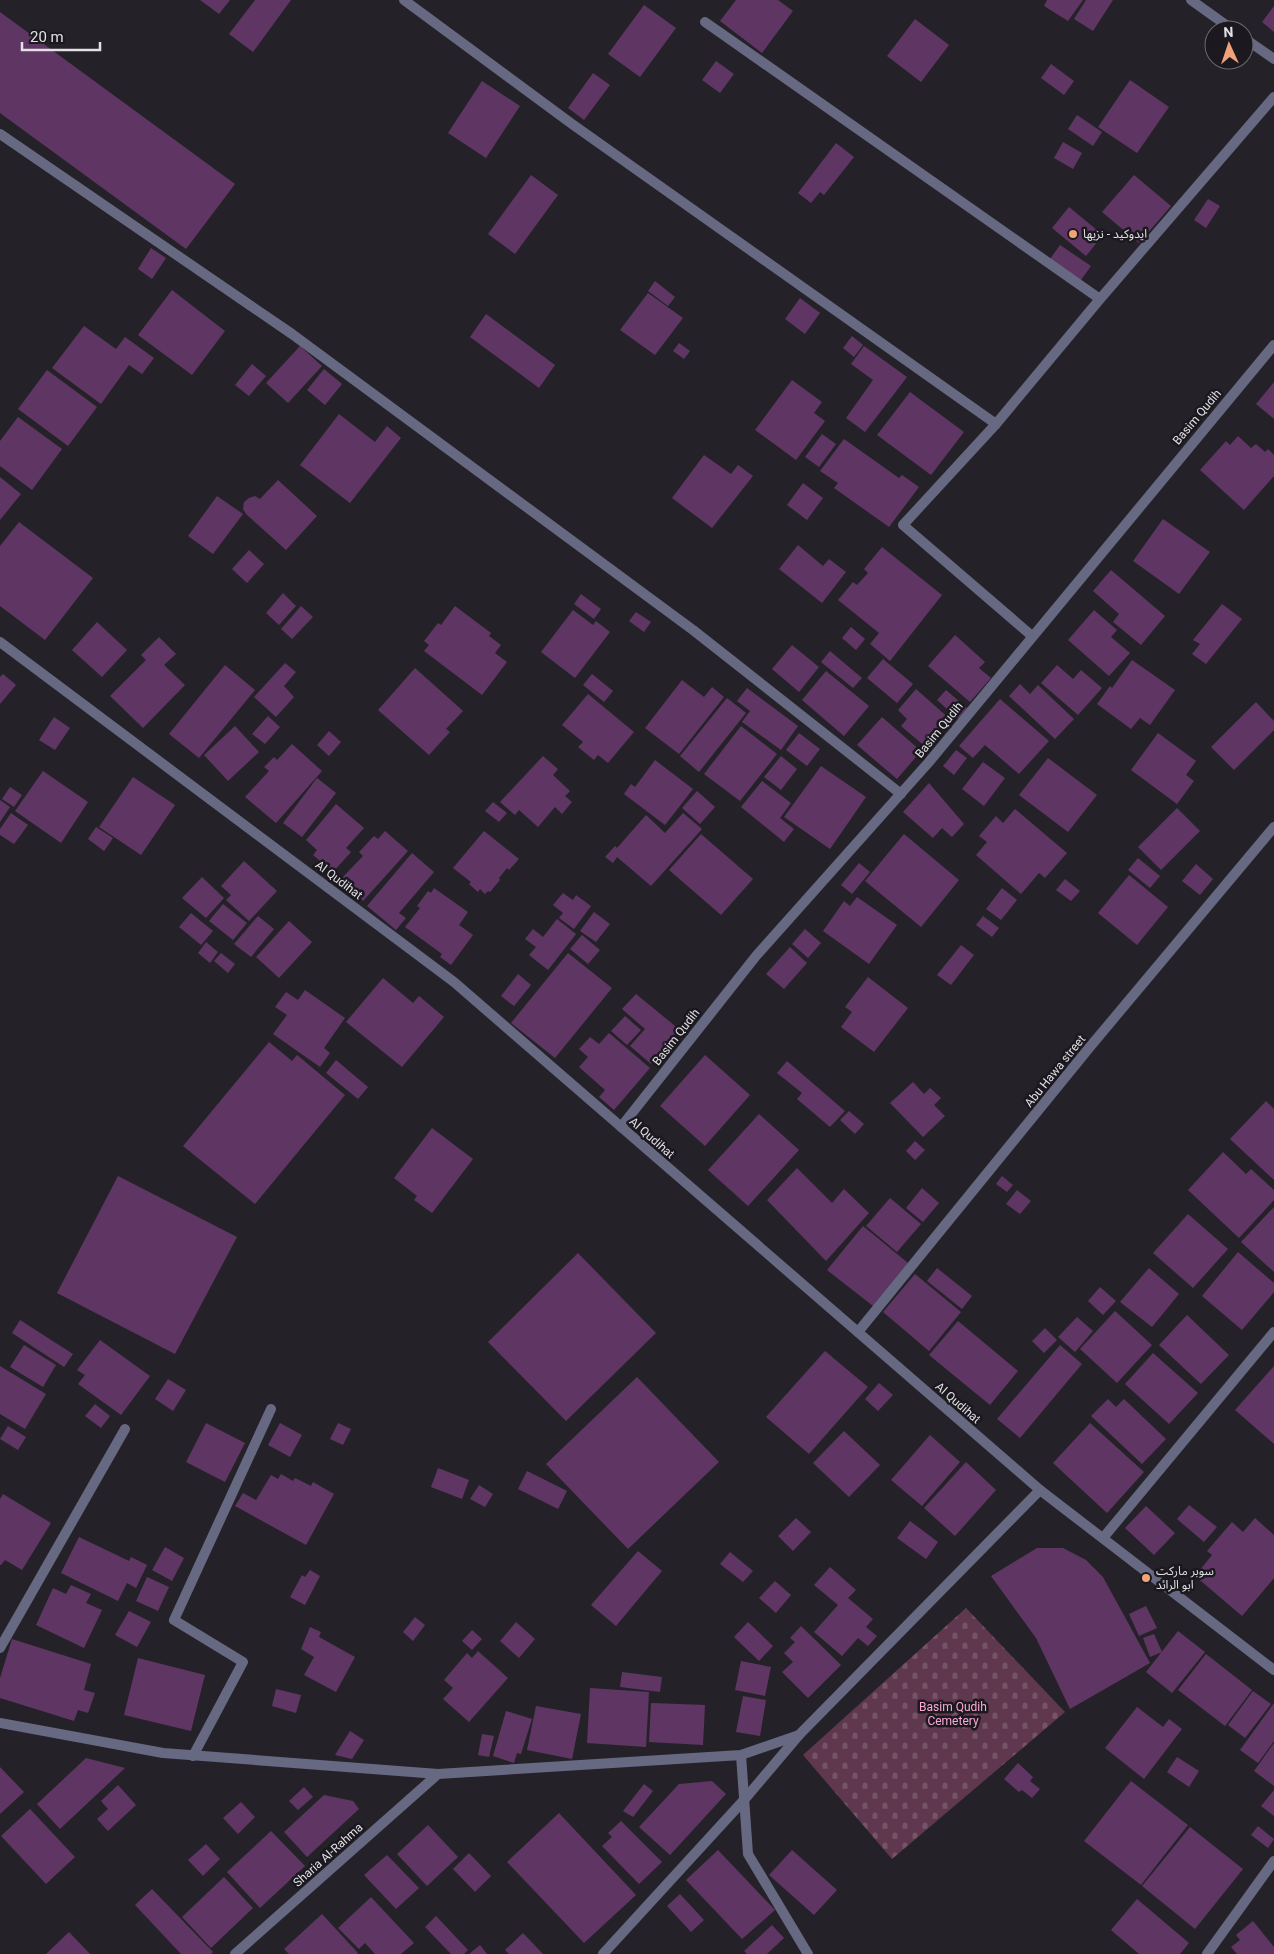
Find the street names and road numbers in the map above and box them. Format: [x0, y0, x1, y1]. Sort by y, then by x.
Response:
street label: Basim Qudih [1170, 387, 1224, 447]
street label: Basim Qudih [912, 699, 966, 761]
street label: Al Qudihat [313, 858, 365, 902]
street label: Basim Qudih [650, 1006, 702, 1068]
street label: Abu Hawa street [1022, 1032, 1088, 1110]
street label: Al Qudihat [627, 1115, 678, 1161]
street label: Al Qudihat [933, 1380, 984, 1426]
street label: Sharia Al-Rahma [290, 1820, 366, 1890]

